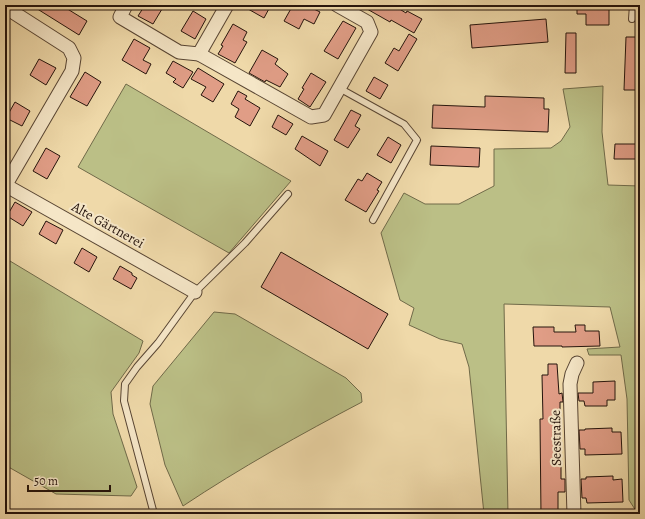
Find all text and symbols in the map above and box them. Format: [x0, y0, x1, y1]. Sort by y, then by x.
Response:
street label: Alte Gärtnerei [68, 197, 148, 253]
street label: Seestraße [546, 410, 566, 466]
scale bar [28, 467, 110, 493]
text: 50 m [34, 473, 58, 489]

